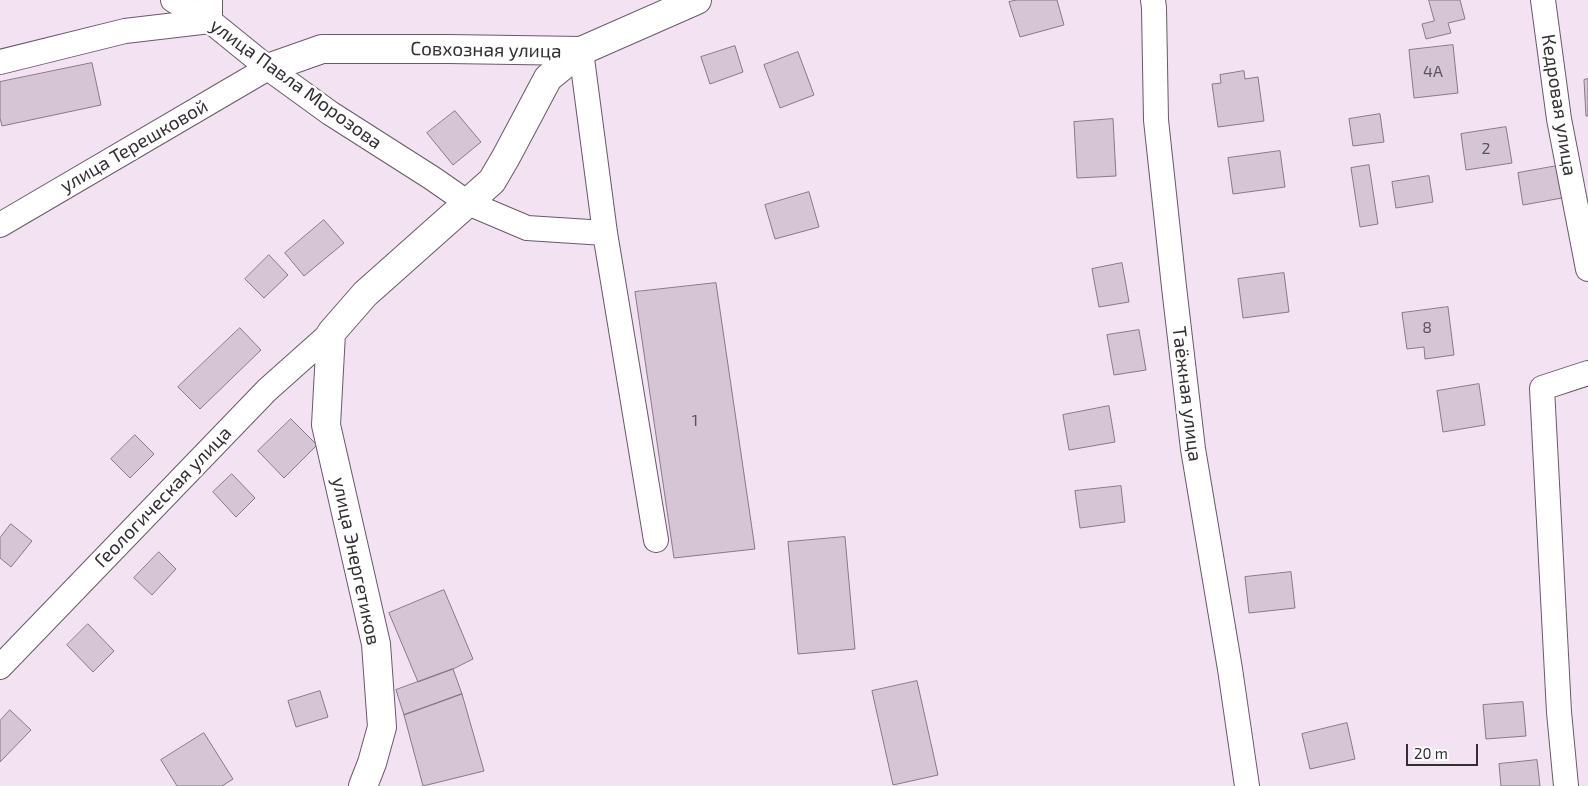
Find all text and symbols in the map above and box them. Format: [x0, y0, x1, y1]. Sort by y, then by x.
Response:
street label: улица Павла Морозова [206, 14, 386, 154]
street label: Кедровая улица [1537, 33, 1581, 177]
street label: Совхозная улица [410, 37, 562, 63]
house number: 4А [1423, 62, 1443, 82]
street label: улица Терешковой [56, 94, 212, 198]
house number: 2 [1482, 139, 1490, 159]
house number: 8 [1422, 318, 1432, 338]
street label: Таёжная улица [1167, 325, 1207, 463]
house number: 1 [692, 411, 698, 431]
street label: Геологическая улица [90, 422, 236, 572]
street label: улица Энергетиков [327, 475, 385, 647]
scale bar [1408, 734, 1480, 766]
text: 20 m [1414, 744, 1448, 762]

